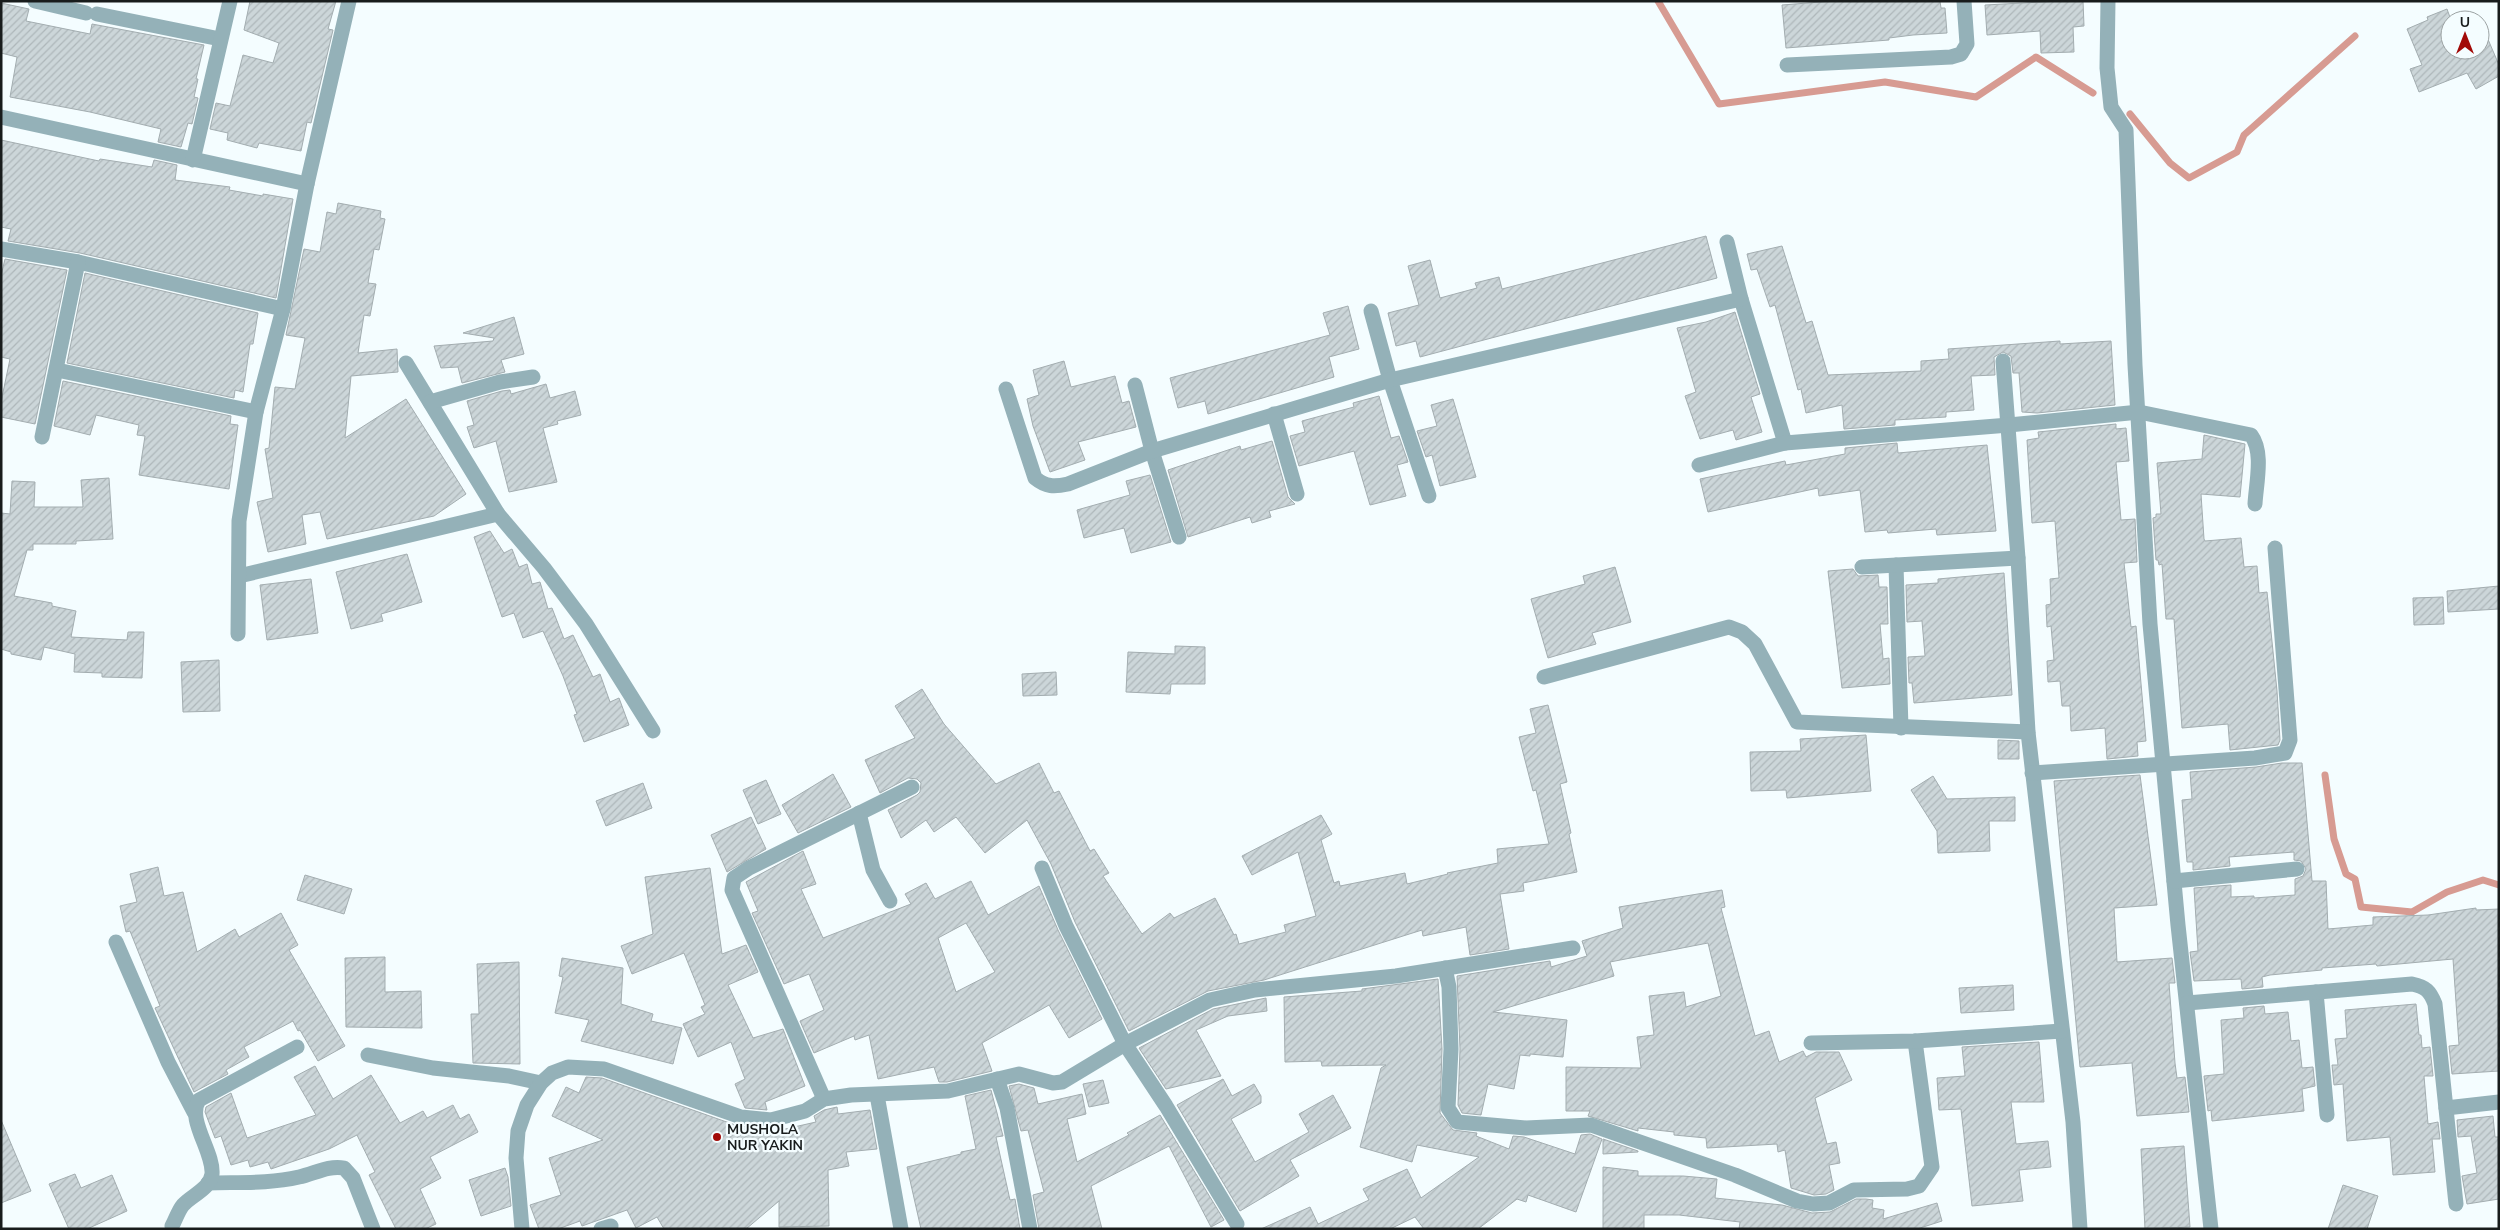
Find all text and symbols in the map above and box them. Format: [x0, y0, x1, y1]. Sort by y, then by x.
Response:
north arrow [2440, 10, 2490, 60]
text: U [2460, 13, 2470, 32]
place label: MUSHOLA NUR YAKIN [727, 1120, 803, 1155]
marker: MUSHOLA NUR YAKIN [711, 1131, 723, 1143]

